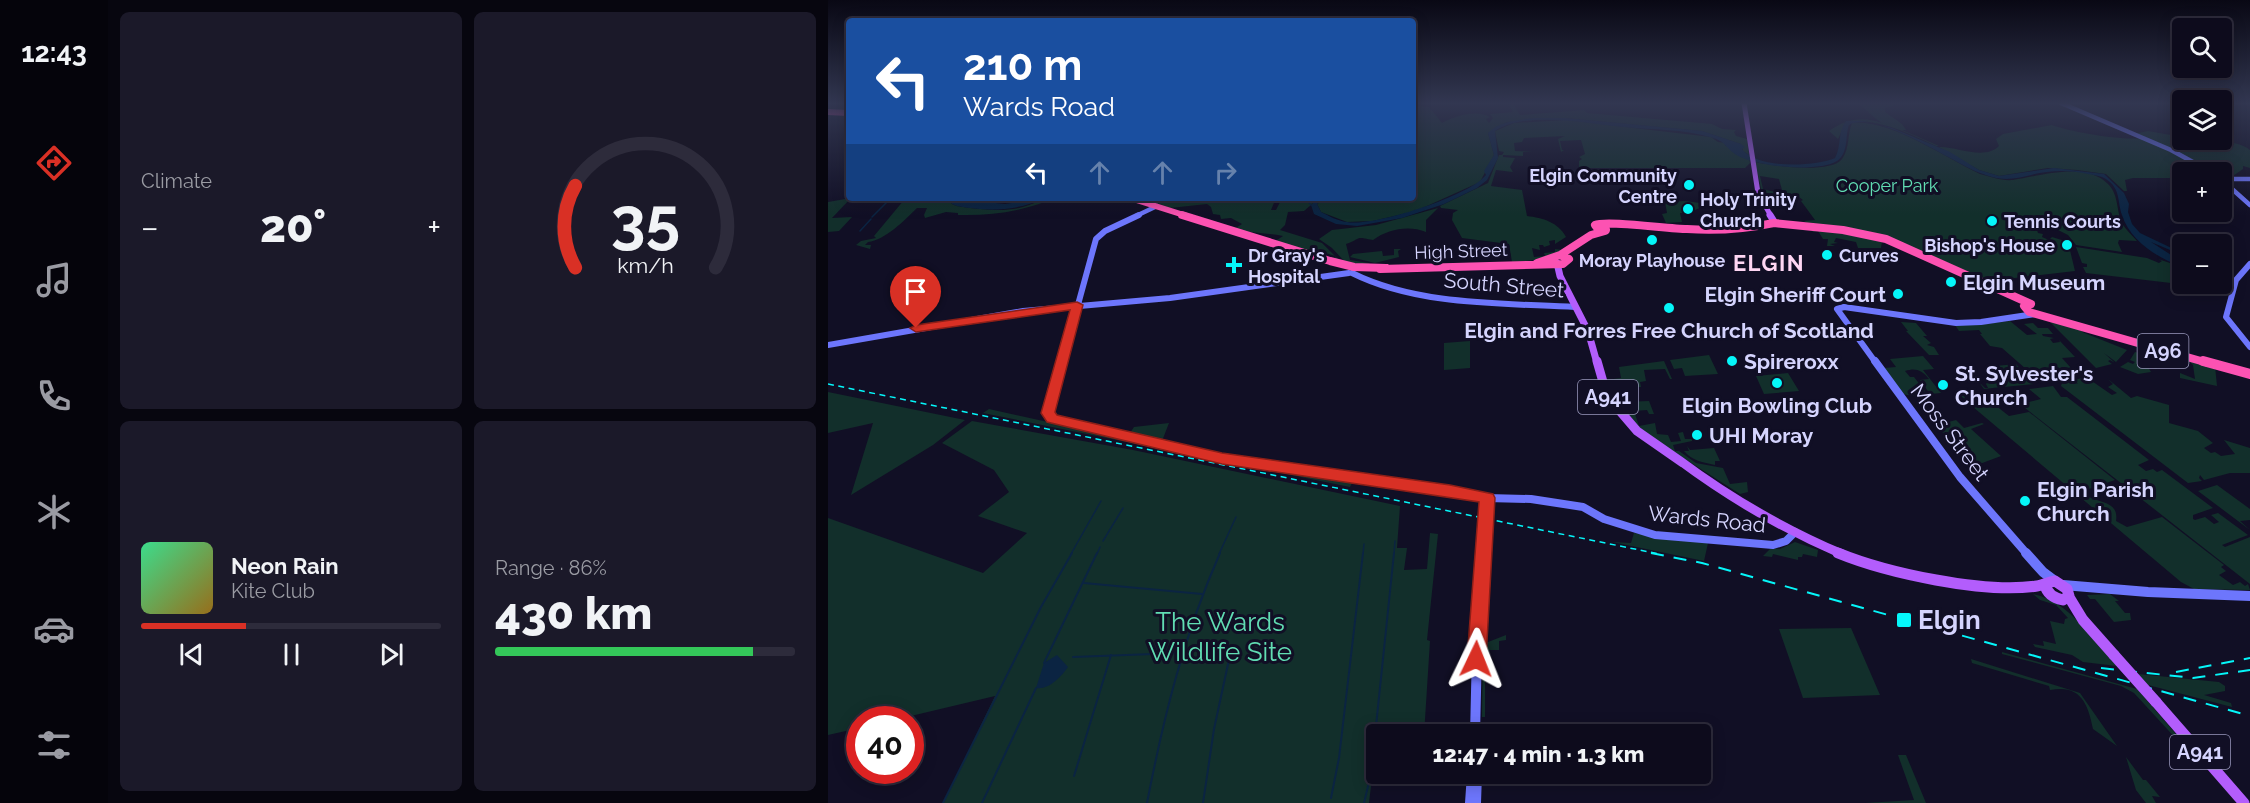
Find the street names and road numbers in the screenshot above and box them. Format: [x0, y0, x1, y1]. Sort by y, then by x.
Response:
street label: High Street [1414, 239, 1508, 263]
street label: South Street [1443, 267, 1565, 303]
road number: A96 [2138, 334, 2188, 368]
street label: Moss Street [1906, 379, 1994, 485]
road number: A941 [1578, 380, 1638, 414]
street label: Wards Road [1647, 500, 1767, 538]
road number: A941 [2170, 735, 2230, 769]

